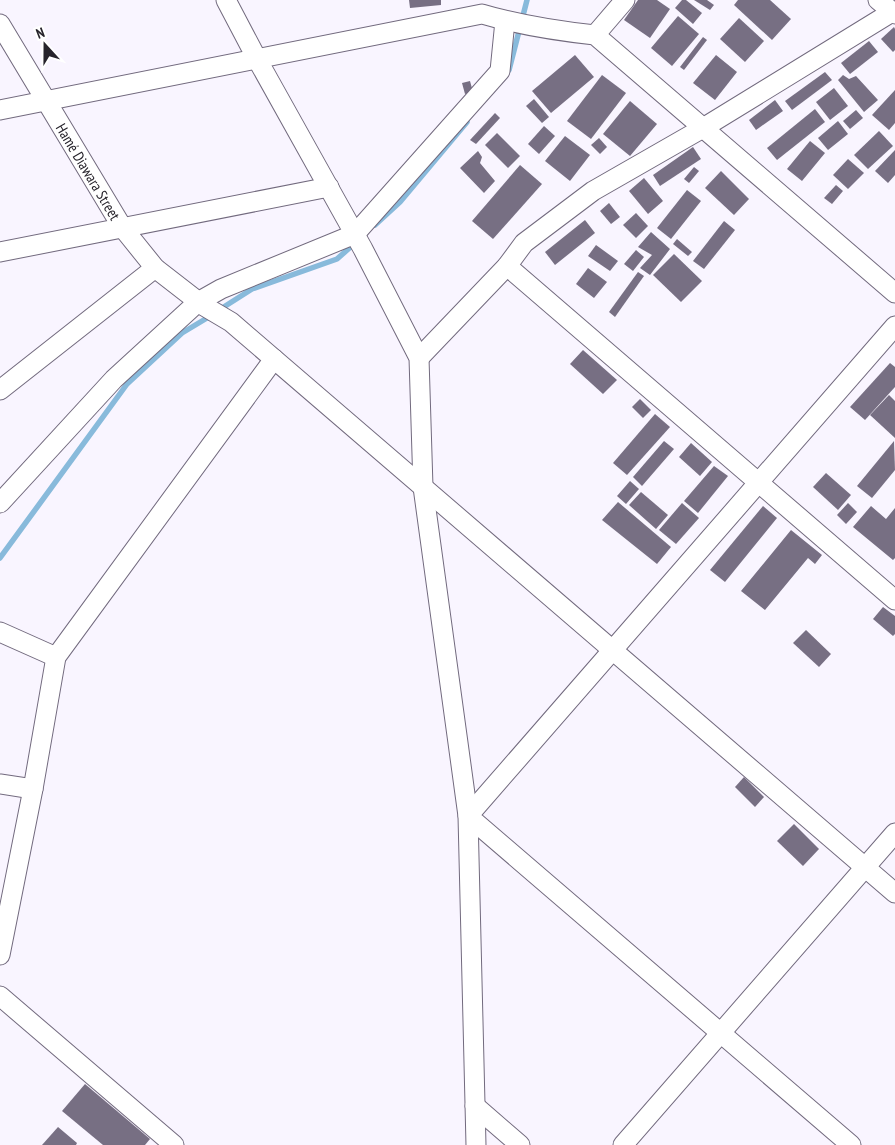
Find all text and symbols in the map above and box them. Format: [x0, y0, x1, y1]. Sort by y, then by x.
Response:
north arrow [20, 20, 70, 70]
text: N [34, 23, 47, 43]
street label: Hamé Diawara Street [52, 120, 125, 223]

